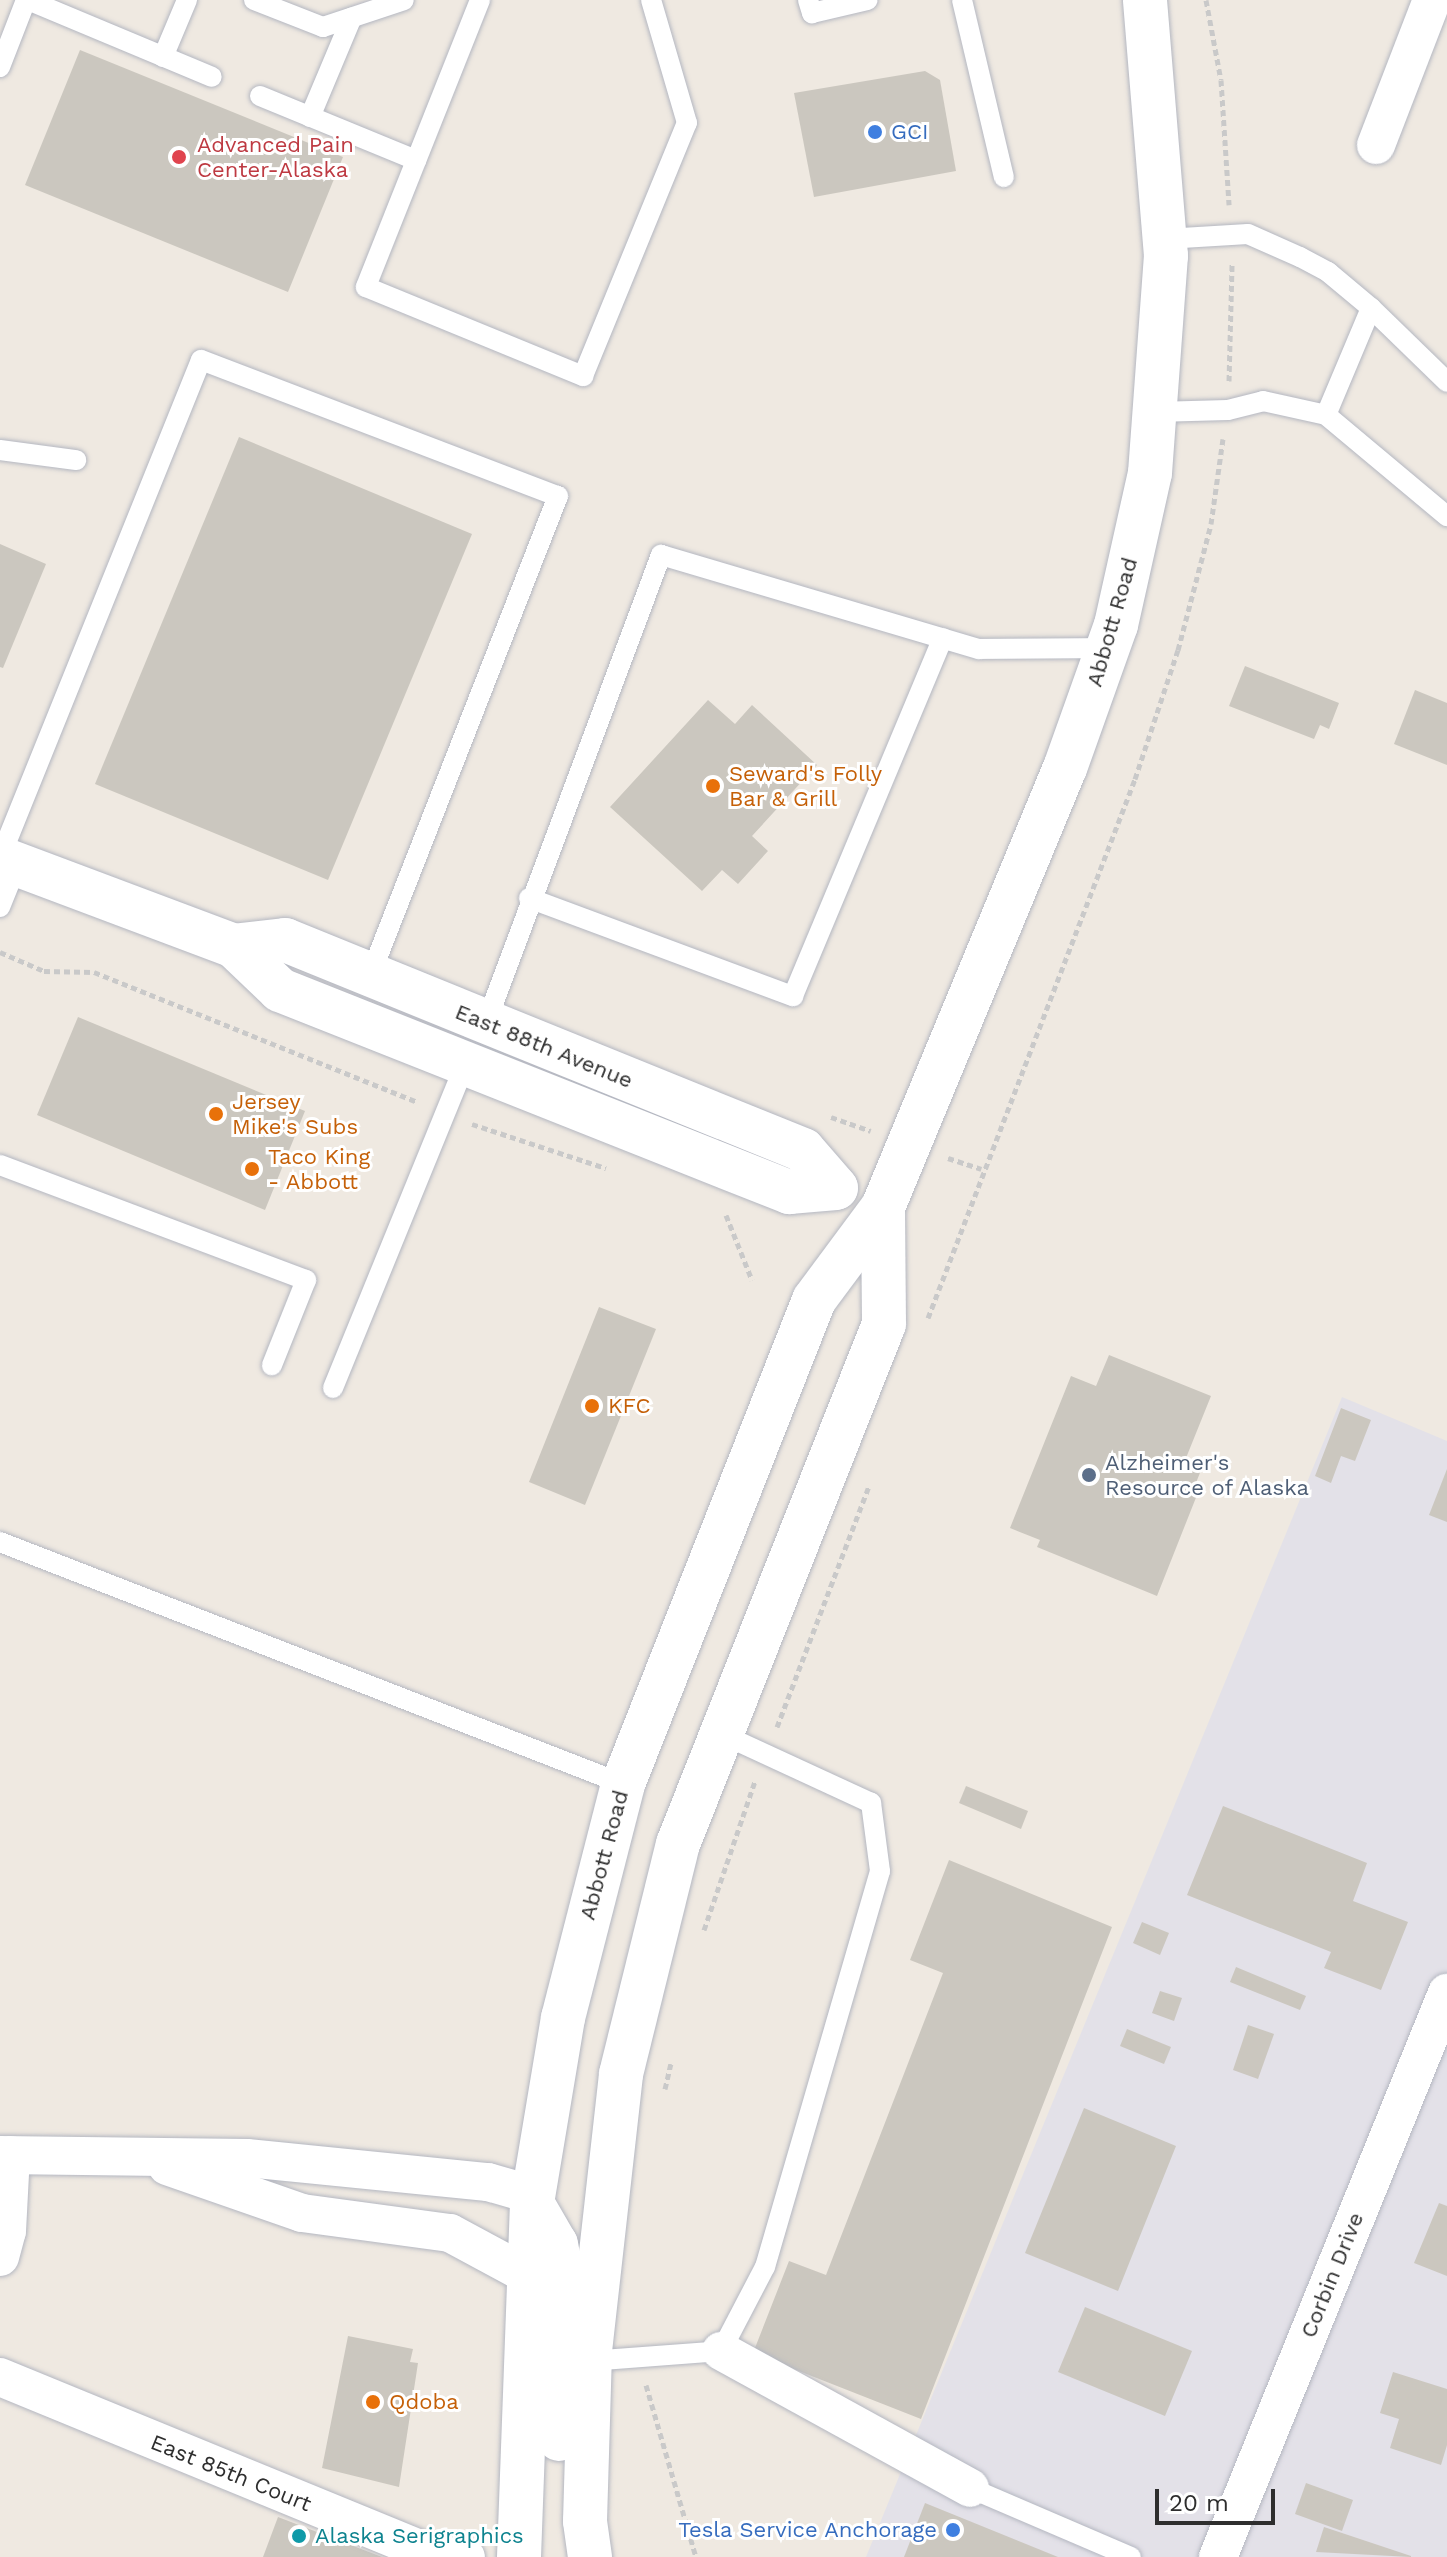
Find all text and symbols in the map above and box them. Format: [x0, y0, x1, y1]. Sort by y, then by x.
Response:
place label: GCI [891, 119, 929, 145]
marker: GCI [866, 123, 884, 141]
place label: Advanced Pain Center-Alaska [197, 131, 354, 182]
marker: Advanced Pain Center-Alaska [168, 146, 190, 168]
street label: Abbott Road [1081, 554, 1143, 690]
place label: Seward's Folly Bar & Grill [729, 760, 882, 812]
marker: Seward's Folly Bar & Grill [704, 777, 722, 795]
street label: East 88th Avenue [451, 998, 637, 1094]
place label: Jersey Mike's Subs [232, 1088, 358, 1140]
marker: Jersey Mike's Subs [207, 1105, 225, 1123]
place label: Taco King - Abbott [268, 1143, 370, 1194]
marker: Taco King - Abbott [243, 1160, 261, 1178]
place label: KFC [608, 1393, 651, 1419]
marker: KFC [583, 1397, 601, 1415]
place label: Alzheimer's Resource of Alaska [1105, 1449, 1311, 1500]
marker: Alzheimer's Resource of Alaska [1080, 1466, 1098, 1484]
street label: Abbott Road [574, 1787, 634, 1923]
street label: Corbin Drive [1295, 2209, 1369, 2341]
place label: Qdoba [389, 2389, 459, 2415]
marker: Qdoba [364, 2393, 382, 2411]
street label: East 85th Court [147, 2429, 315, 2517]
scale bar [1159, 2473, 1279, 2523]
text: 20 m [1169, 2489, 1229, 2517]
place label: Tesla Service Anchorage [677, 2517, 937, 2543]
marker: Tesla Service Anchorage [944, 2521, 962, 2539]
place label: Alaska Serigraphics [315, 2523, 524, 2549]
marker: Alaska Serigraphics [290, 2527, 308, 2545]

